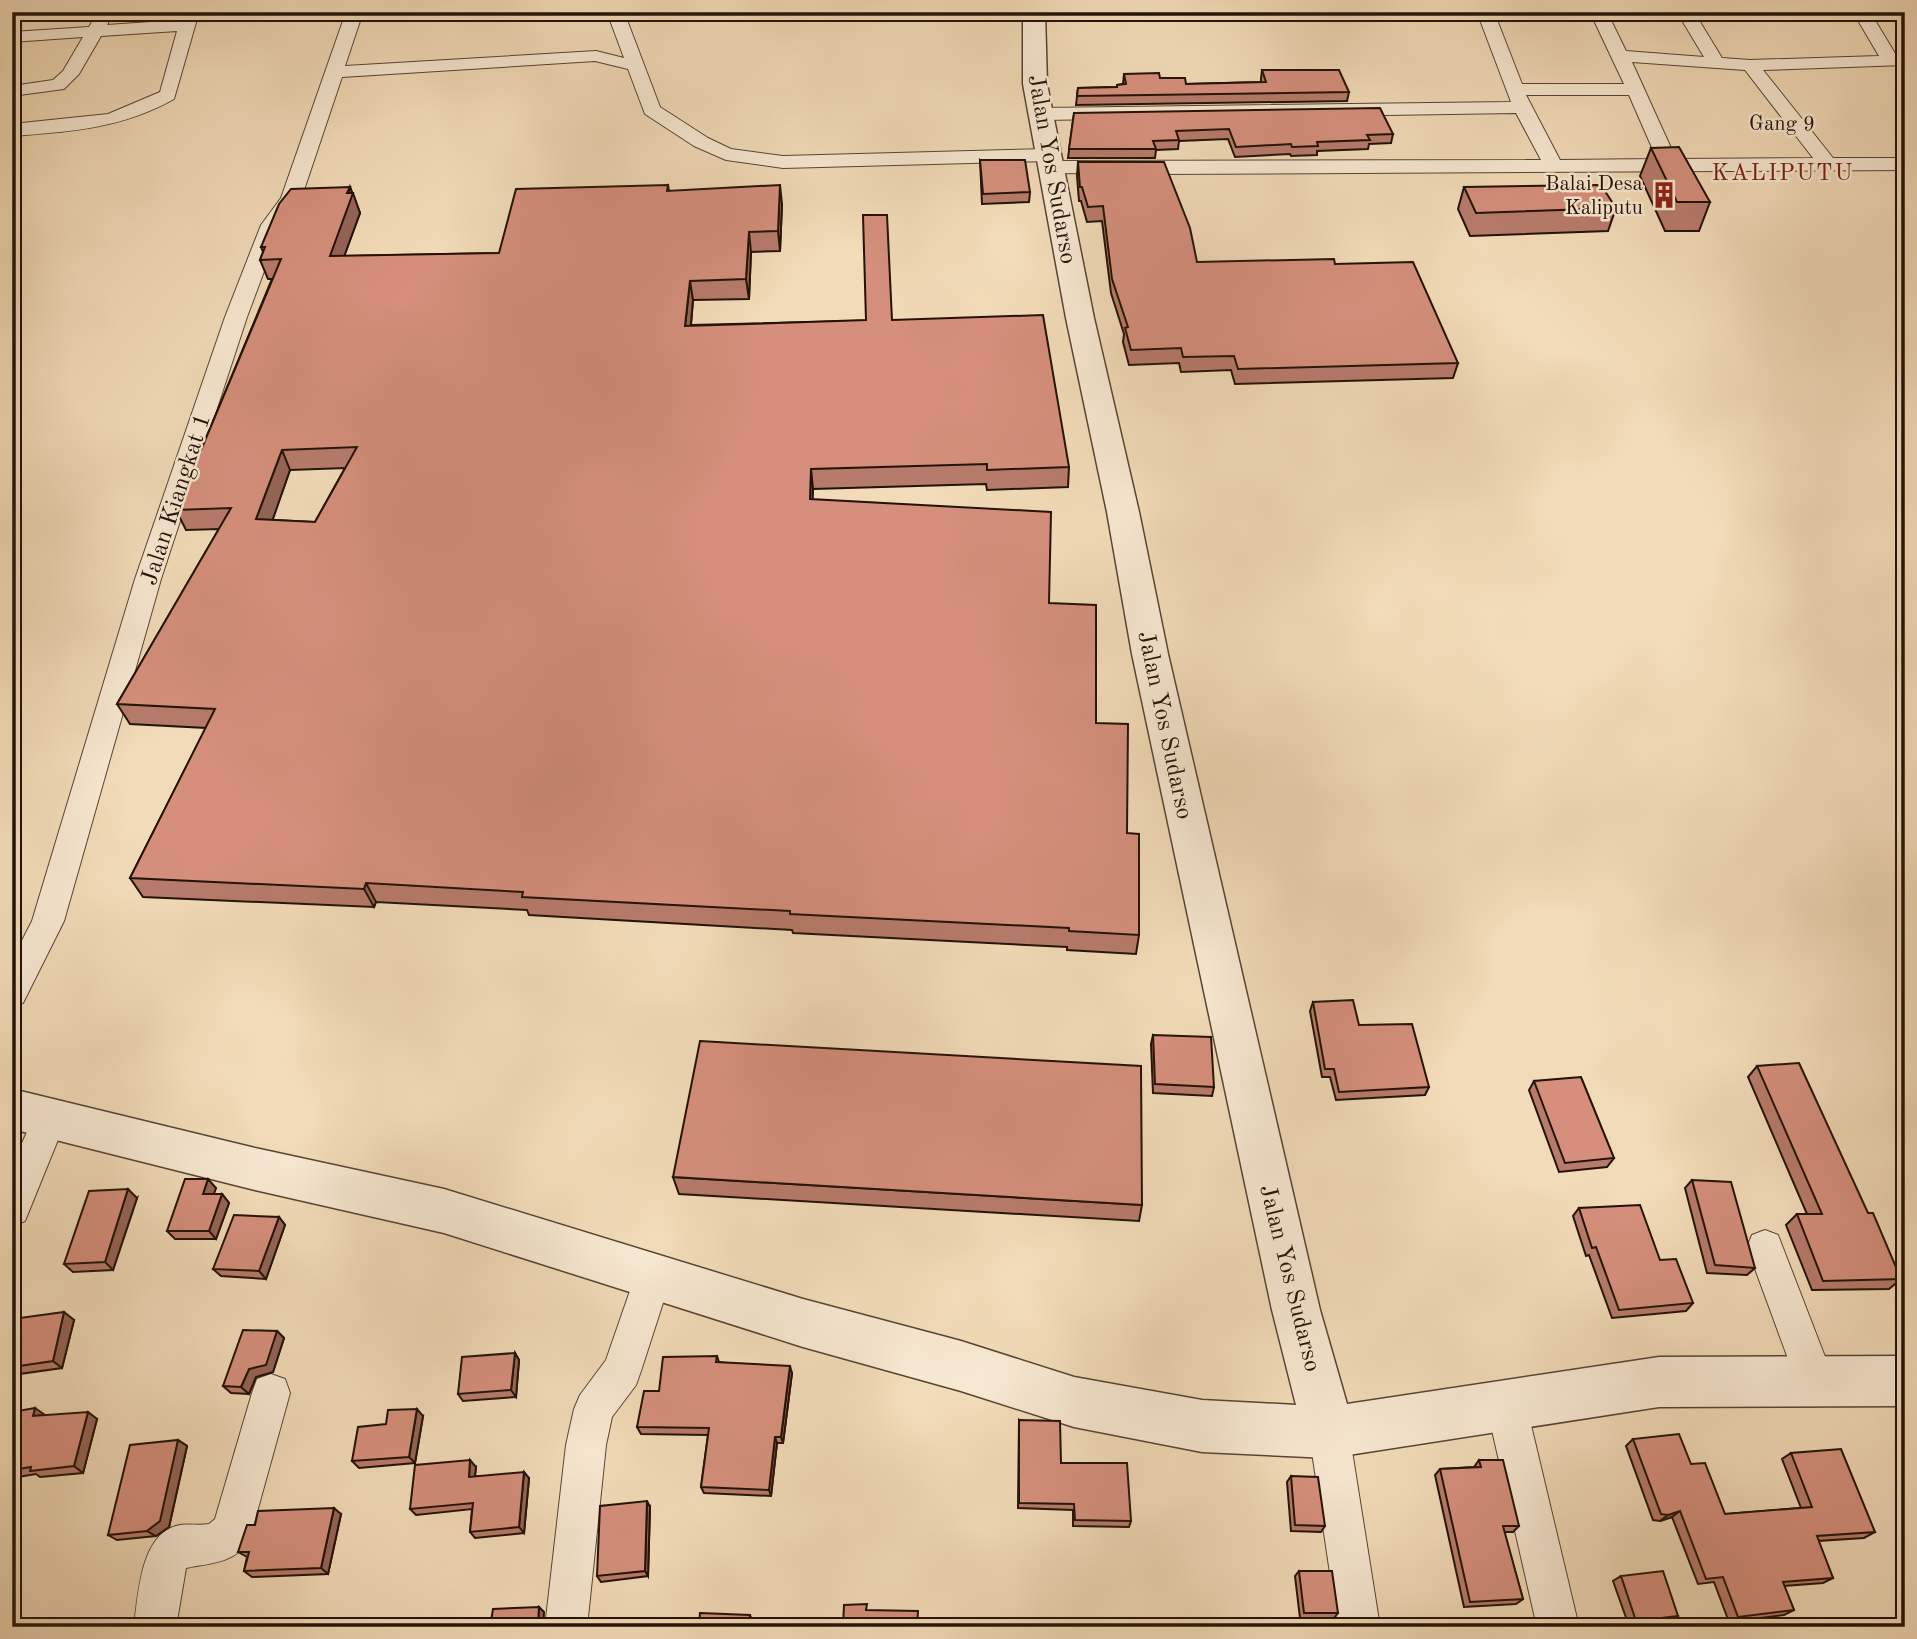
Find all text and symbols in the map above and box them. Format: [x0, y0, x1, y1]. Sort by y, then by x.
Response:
street label: Jalan Yos Sudarso [1023, 73, 1080, 266]
street label: Gang 9 [1749, 113, 1815, 136]
district label: KALIPUTU [1712, 162, 1854, 185]
place label: Balai Desa Kaliputu [1545, 174, 1643, 219]
building icon: Balai Desa Kaliputu [1649, 180, 1679, 210]
street label: Jalan Kiangkat 1 [138, 411, 216, 588]
street label: Jalan Yos Sudarso [1132, 629, 1196, 822]
street label: Jalan Yos Sudarso [1254, 1183, 1324, 1374]

